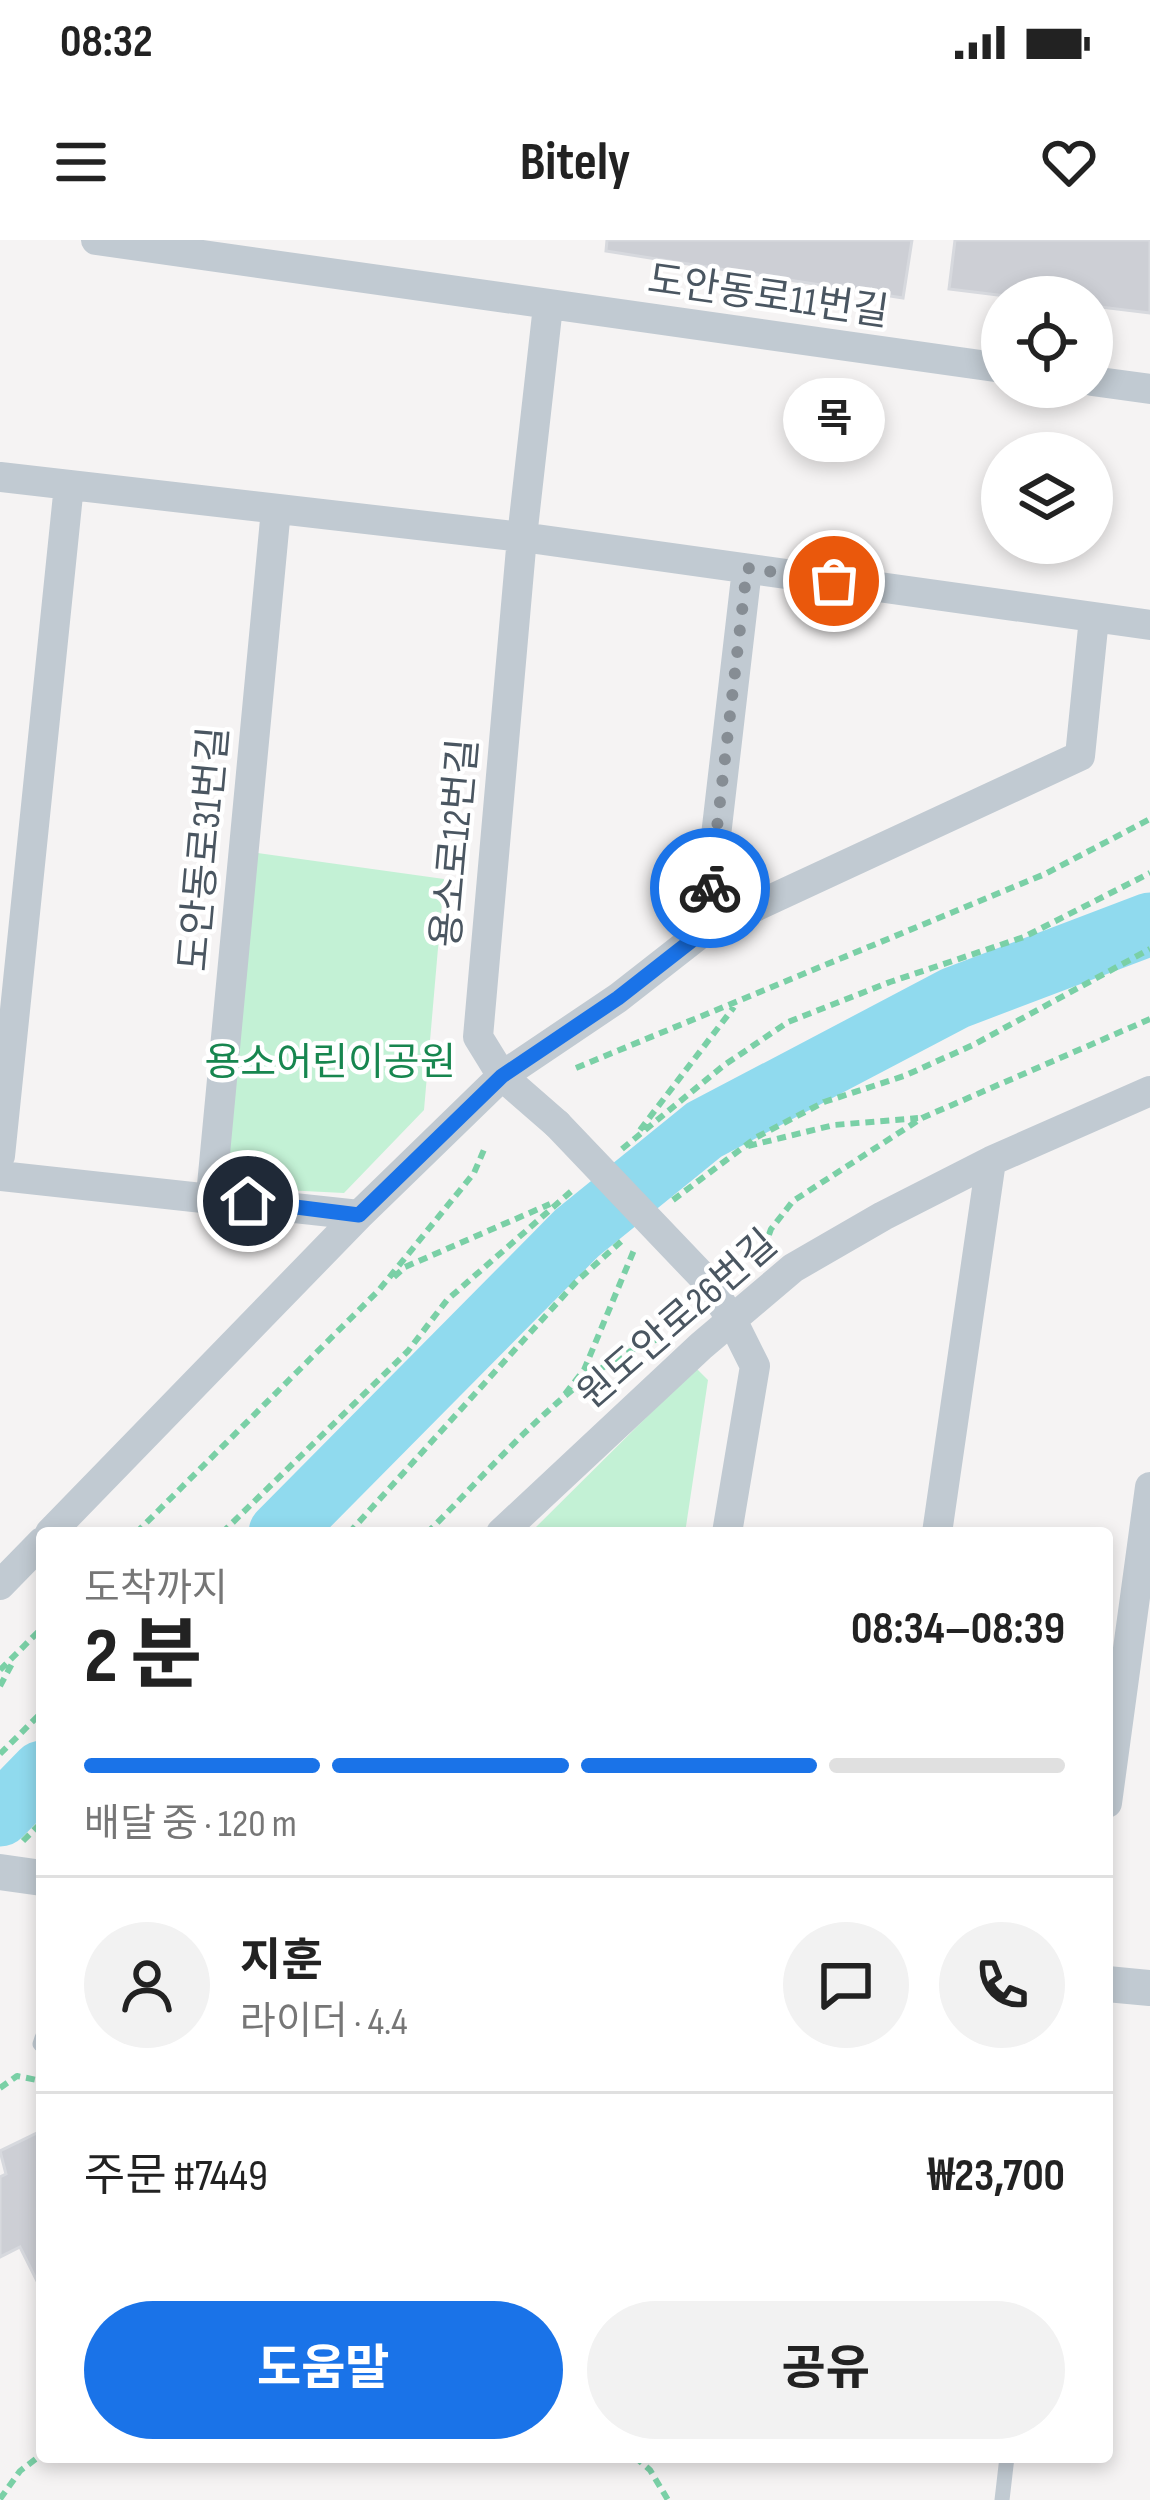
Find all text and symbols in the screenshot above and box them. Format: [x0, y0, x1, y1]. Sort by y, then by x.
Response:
text: 08:32 [60, 15, 153, 70]
icon: menu [48, 129, 114, 195]
icon: heart [1036, 129, 1102, 195]
text: Bitely [520, 130, 630, 195]
street label: 도안동로11번길 [645, 257, 891, 337]
map controls [981, 276, 1113, 564]
button: locate [981, 276, 1113, 408]
callout: 목 [783, 377, 885, 461]
text: 목 [816, 396, 852, 443]
button: layers [981, 432, 1113, 564]
pin [783, 530, 885, 632]
icon: bag [801, 548, 867, 614]
street label: 도안동로31번길 [171, 725, 239, 973]
street label: 용소로12번길 [423, 737, 489, 949]
courier [650, 828, 770, 948]
icon: bike [677, 855, 743, 921]
park label: 용소어린이공원 [204, 1040, 456, 1087]
pin [197, 1150, 299, 1252]
icon: home [215, 1168, 281, 1234]
street label: 원도안로26번길 [569, 1221, 787, 1419]
text: 도착까지 [84, 1566, 228, 1613]
text: 08:34–08:39 [851, 1602, 1065, 1657]
text: 2 분 [84, 1611, 202, 1704]
text: 배달 중 · 120 m [84, 1801, 297, 1848]
button: person [84, 1922, 210, 2048]
button: chat [783, 1922, 909, 2048]
button: phone [939, 1922, 1065, 2048]
text: 지훈 [240, 1934, 323, 1989]
text: 라이더 · 4.4 [240, 1999, 408, 2046]
text: 주문 #7449 [84, 2149, 268, 2204]
text: ₩23,700 [928, 2149, 1065, 2204]
button: 도움말 [84, 2301, 563, 2439]
button: 공유 [587, 2301, 1065, 2439]

